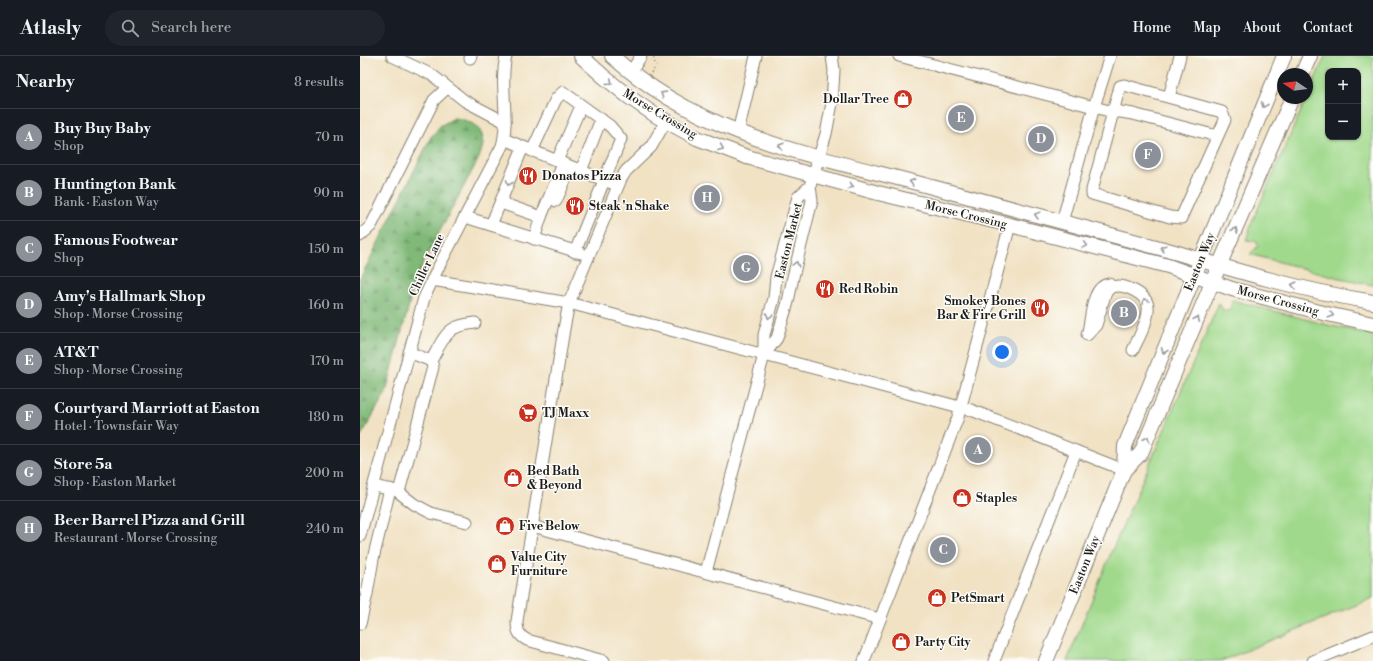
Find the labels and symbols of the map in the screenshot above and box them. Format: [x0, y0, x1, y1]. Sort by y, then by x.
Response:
north arrow [1277, 68, 1313, 104]
one-way arrow [605, 78, 613, 85]
street label: Morse Crossing [620, 86, 701, 143]
shop icon: Dollar Tree [892, 88, 914, 110]
one-way arrow [660, 91, 667, 99]
place label: Dollar Tree [823, 92, 890, 107]
one-way arrow [1260, 101, 1268, 108]
pin: E [948, 103, 974, 133]
pin: D [1028, 124, 1054, 154]
pin: F [1135, 140, 1161, 170]
one-way arrow [778, 142, 785, 151]
one-way arrow [717, 143, 725, 151]
restaurant icon: Donatos Pizza [517, 165, 539, 187]
place label: Donatos Pizza [542, 169, 622, 184]
one-way arrow [908, 178, 915, 187]
one-way arrow [505, 180, 513, 187]
one-way arrow [847, 181, 854, 190]
pin: H [694, 183, 720, 213]
restaurant icon: Steak 'n Shake [564, 195, 586, 217]
street label: Morse Crossing [923, 198, 1009, 233]
place label: Steak 'n Shake [589, 199, 670, 214]
street label: Easton Market [772, 200, 806, 281]
one-way arrow [1034, 212, 1040, 220]
one-way arrow [1230, 227, 1238, 235]
street label: Easton Way [1181, 230, 1219, 294]
street label: Chiller Lane [406, 231, 448, 299]
one-way arrow [1081, 240, 1088, 249]
one-way arrow [1160, 245, 1166, 253]
pin: G [733, 253, 759, 283]
one-way arrow [791, 261, 800, 268]
restaurant icon: Red Robin [814, 278, 836, 300]
place label: Red Robin [839, 282, 899, 297]
one-way arrow [1291, 282, 1297, 290]
street label: Morse Crossing [1235, 283, 1321, 319]
place label: Smokey Bones Bar & Fire Grill [937, 294, 1026, 323]
restaurant icon: Smokey Bones Bar & Fire Grill [1029, 297, 1051, 319]
pin: B [1111, 298, 1137, 328]
one-way arrow [1143, 298, 1150, 305]
one-way arrow [1328, 310, 1334, 318]
one-way arrow [765, 312, 774, 319]
one-way arrow [1193, 316, 1201, 323]
your location [992, 342, 1012, 362]
one-way arrow [1160, 347, 1168, 354]
supermarket icon: TJ Maxx [517, 402, 539, 424]
place label: TJ Maxx [542, 406, 589, 421]
pin: A [965, 435, 991, 465]
one-way arrow [1143, 436, 1151, 443]
place label: Bed Bath & Beyond [527, 464, 583, 493]
shop icon: Bed Bath & Beyond [502, 467, 524, 489]
shop icon: Staples [951, 487, 973, 509]
place label: Staples [976, 491, 1017, 506]
shop icon: Five Below [494, 515, 516, 537]
place label: Five Below [519, 519, 580, 534]
street label: Easton Way [1066, 533, 1104, 597]
pin: C [930, 535, 956, 565]
place label: Value City Furniture [510, 550, 568, 579]
shop icon: Value City Furniture [486, 553, 508, 575]
shop icon: PetSmart [926, 587, 948, 609]
place label: PetSmart [951, 591, 1005, 606]
shop icon: Party City [890, 631, 912, 653]
place label: Party City [915, 635, 972, 650]

